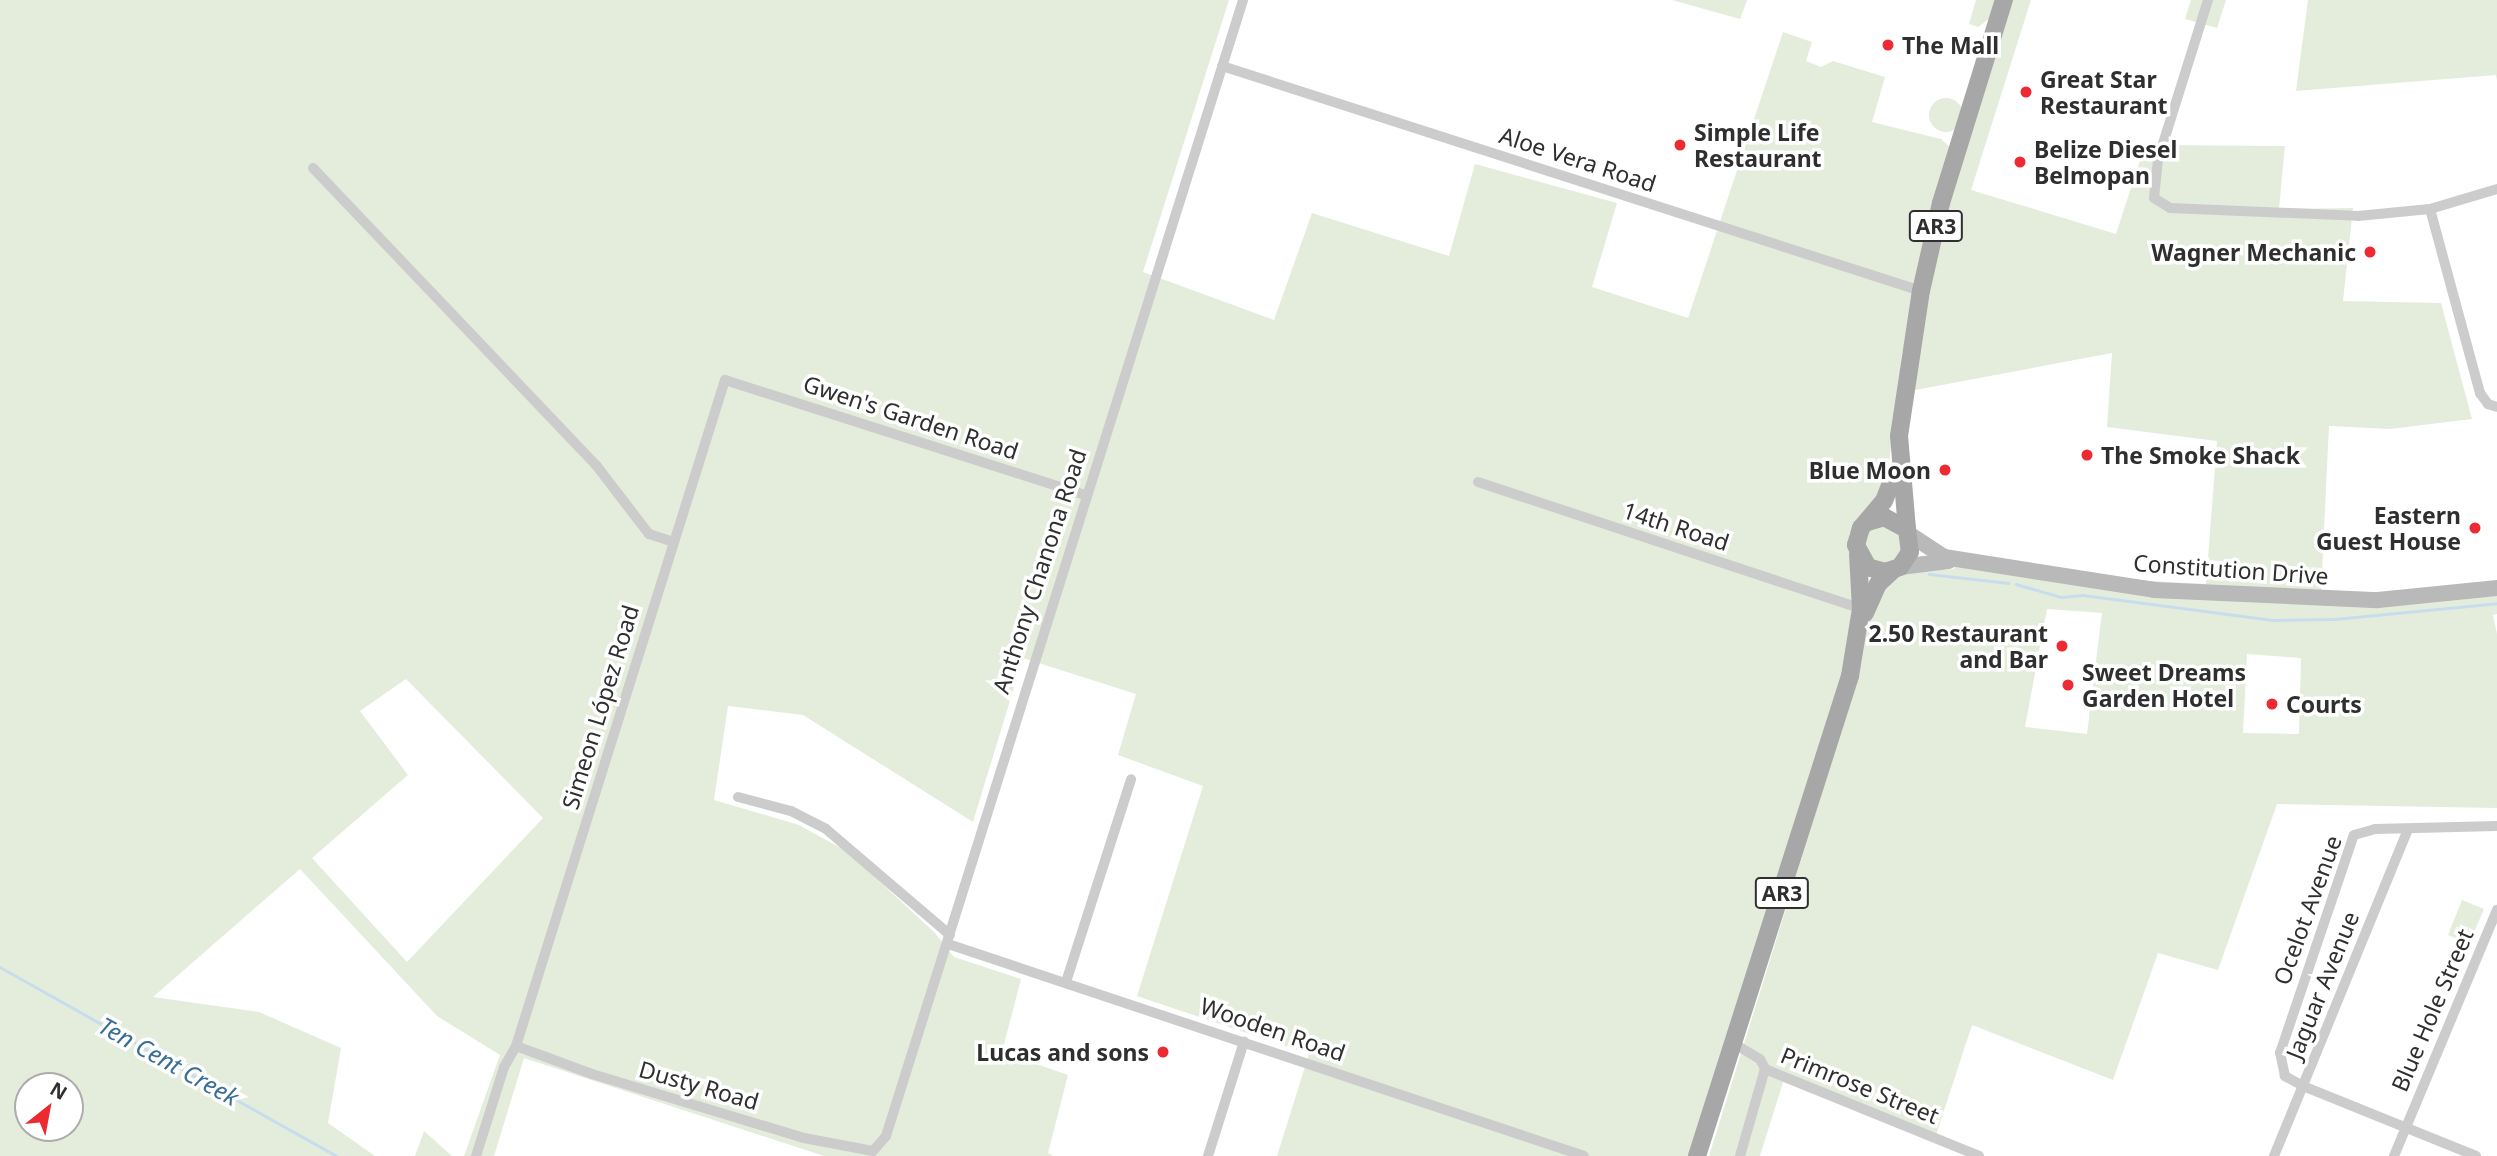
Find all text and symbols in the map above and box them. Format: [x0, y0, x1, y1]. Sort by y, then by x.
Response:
place label: The Mall [1902, 31, 1999, 59]
marker: The Mall [1880, 37, 1896, 53]
place label: Great Star Restaurant [2040, 65, 2168, 119]
marker: Great Star Restaurant [2018, 84, 2034, 100]
place label: Simple Life Restaurant [1694, 118, 1822, 172]
street label: Aloe Vera Road [1496, 121, 1660, 197]
place label: Belize Diesel Belmopan [2034, 135, 2177, 189]
marker: Simple Life Restaurant [1672, 137, 1688, 153]
marker: Belize Diesel Belmopan [2012, 154, 2028, 170]
road number: AR3 [1908, 208, 1964, 244]
place label: Wagner Mechanic [2151, 238, 2356, 266]
marker: Wagner Mechanic [2362, 244, 2378, 260]
street label: Gwen's Garden Road [800, 369, 1022, 465]
place label: The Smoke Shack [2101, 441, 2300, 469]
street label: Anthony Chanona Road [986, 445, 1092, 697]
marker: The Smoke Shack [2079, 447, 2095, 463]
place label: Blue Moon [1809, 456, 1931, 484]
marker: Blue Moon [1937, 462, 1953, 478]
street label: 14th Road [1619, 496, 1733, 556]
place label: Eastern Guest House [2316, 501, 2461, 555]
marker: Eastern Guest House [2467, 520, 2483, 536]
street label: Constitution Drive [2132, 548, 2330, 590]
street label: Simeon López Road [556, 602, 644, 812]
place label: 2.50 Restaurant and Bar [1868, 619, 2048, 673]
marker: 2.50 Restaurant and Bar [2054, 638, 2070, 654]
place label: Sweet Dreams Garden Hotel [2082, 658, 2246, 712]
marker: Sweet Dreams Garden Hotel [2060, 677, 2076, 693]
place label: Courts [2286, 690, 2362, 718]
marker: Courts [2264, 696, 2280, 712]
street label: Ocelot Avenue [2267, 832, 2347, 988]
road number: AR3 [1754, 876, 1810, 910]
street label: Jaguar Avenue [2280, 907, 2364, 1063]
street label: Blue Hole Street [2385, 924, 2479, 1096]
street label: Wooden Road [1197, 991, 1349, 1067]
water label: Ten Cent Creek [94, 1011, 244, 1111]
place label: Lucas and sons [976, 1038, 1149, 1066]
street label: Primrose Street [1777, 1041, 1943, 1129]
marker: Lucas and sons [1155, 1044, 1171, 1060]
street label: Dusty Road [636, 1055, 762, 1115]
north arrow [14, 1072, 84, 1142]
text: N [45, 1076, 72, 1106]

